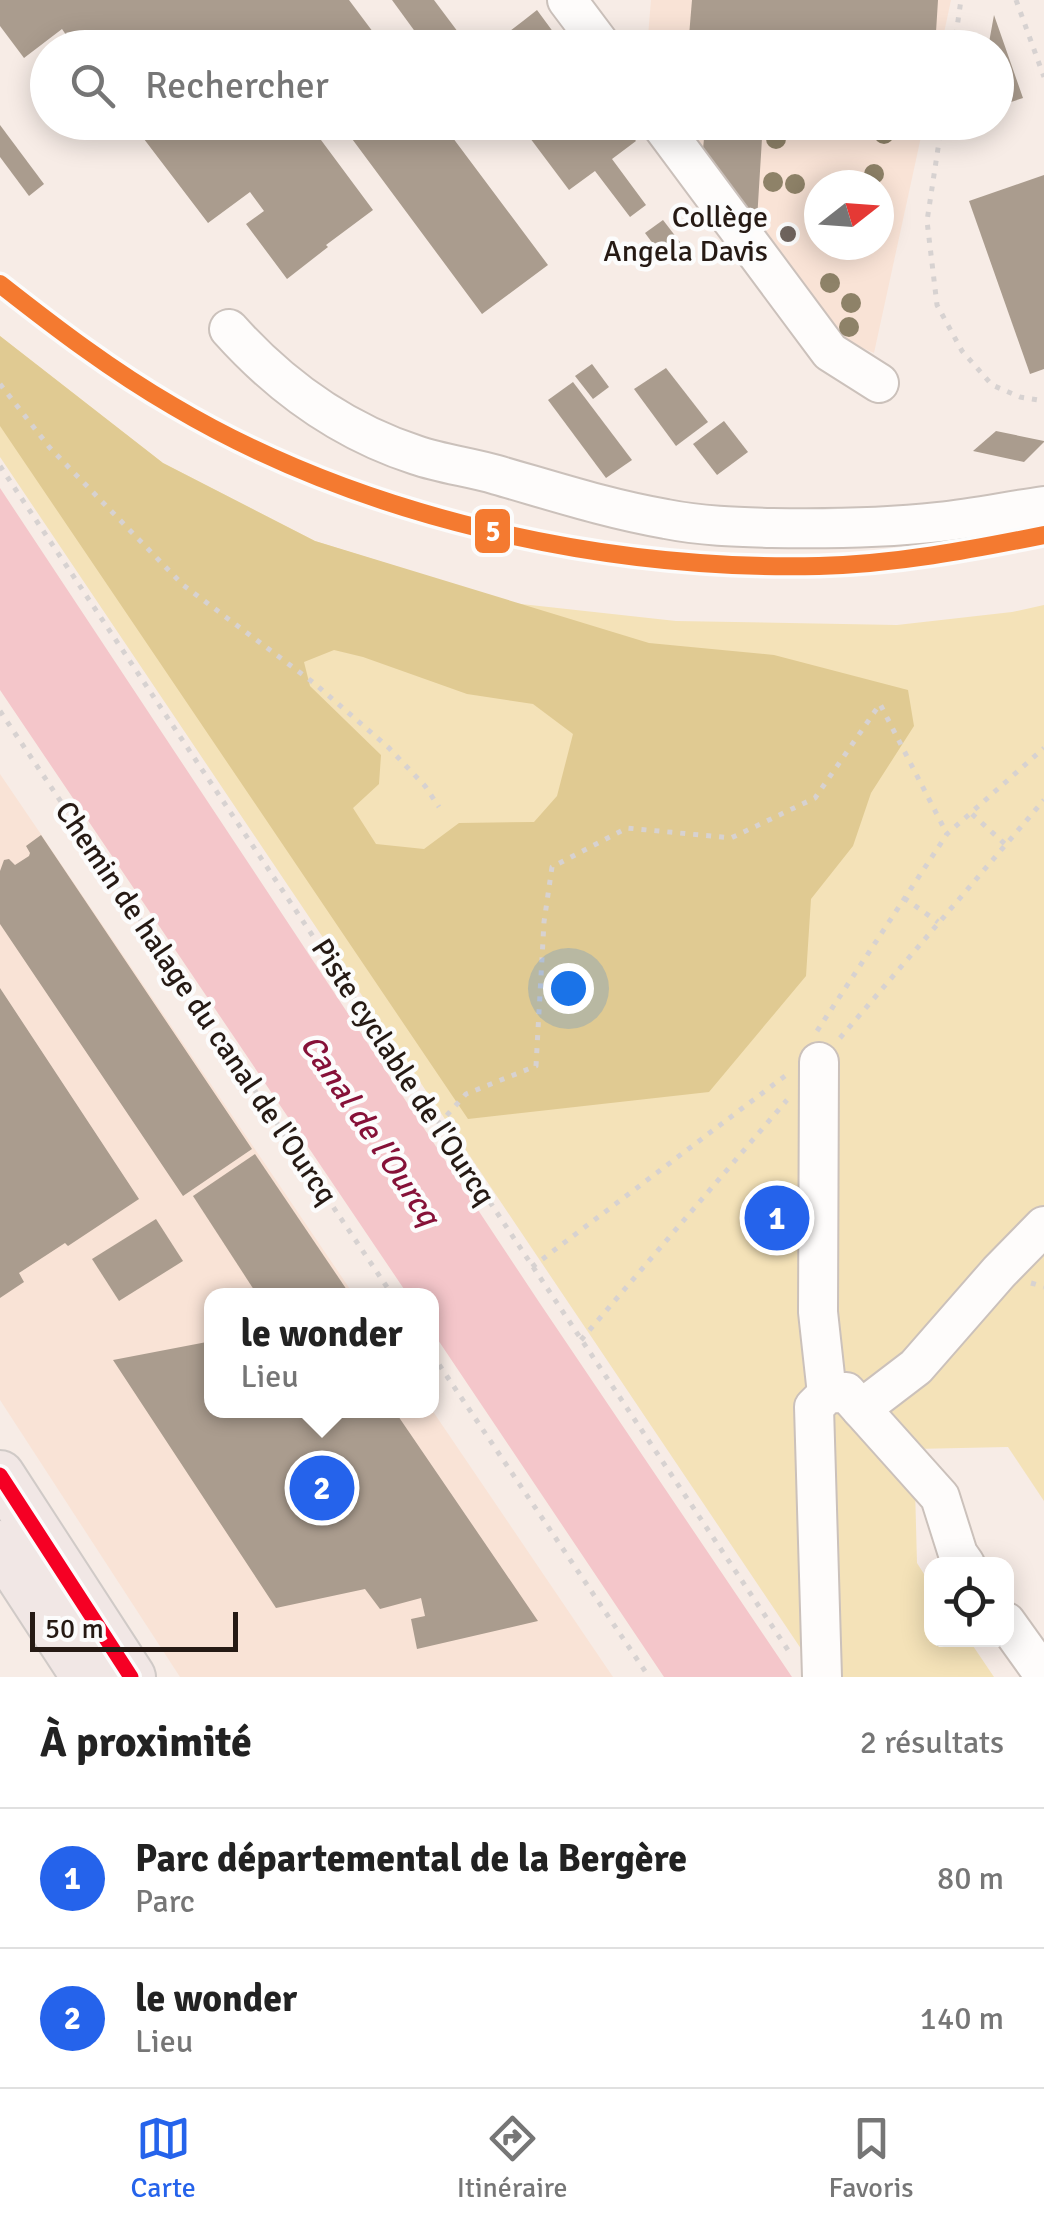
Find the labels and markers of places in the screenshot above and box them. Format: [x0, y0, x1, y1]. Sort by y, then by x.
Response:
place label: Collège Angela Davis [603, 199, 768, 270]
marker: Collège Angela Davis [777, 223, 799, 245]
pin: 1 [744, 1180, 810, 1256]
pin: 2 [290, 1450, 354, 1526]

